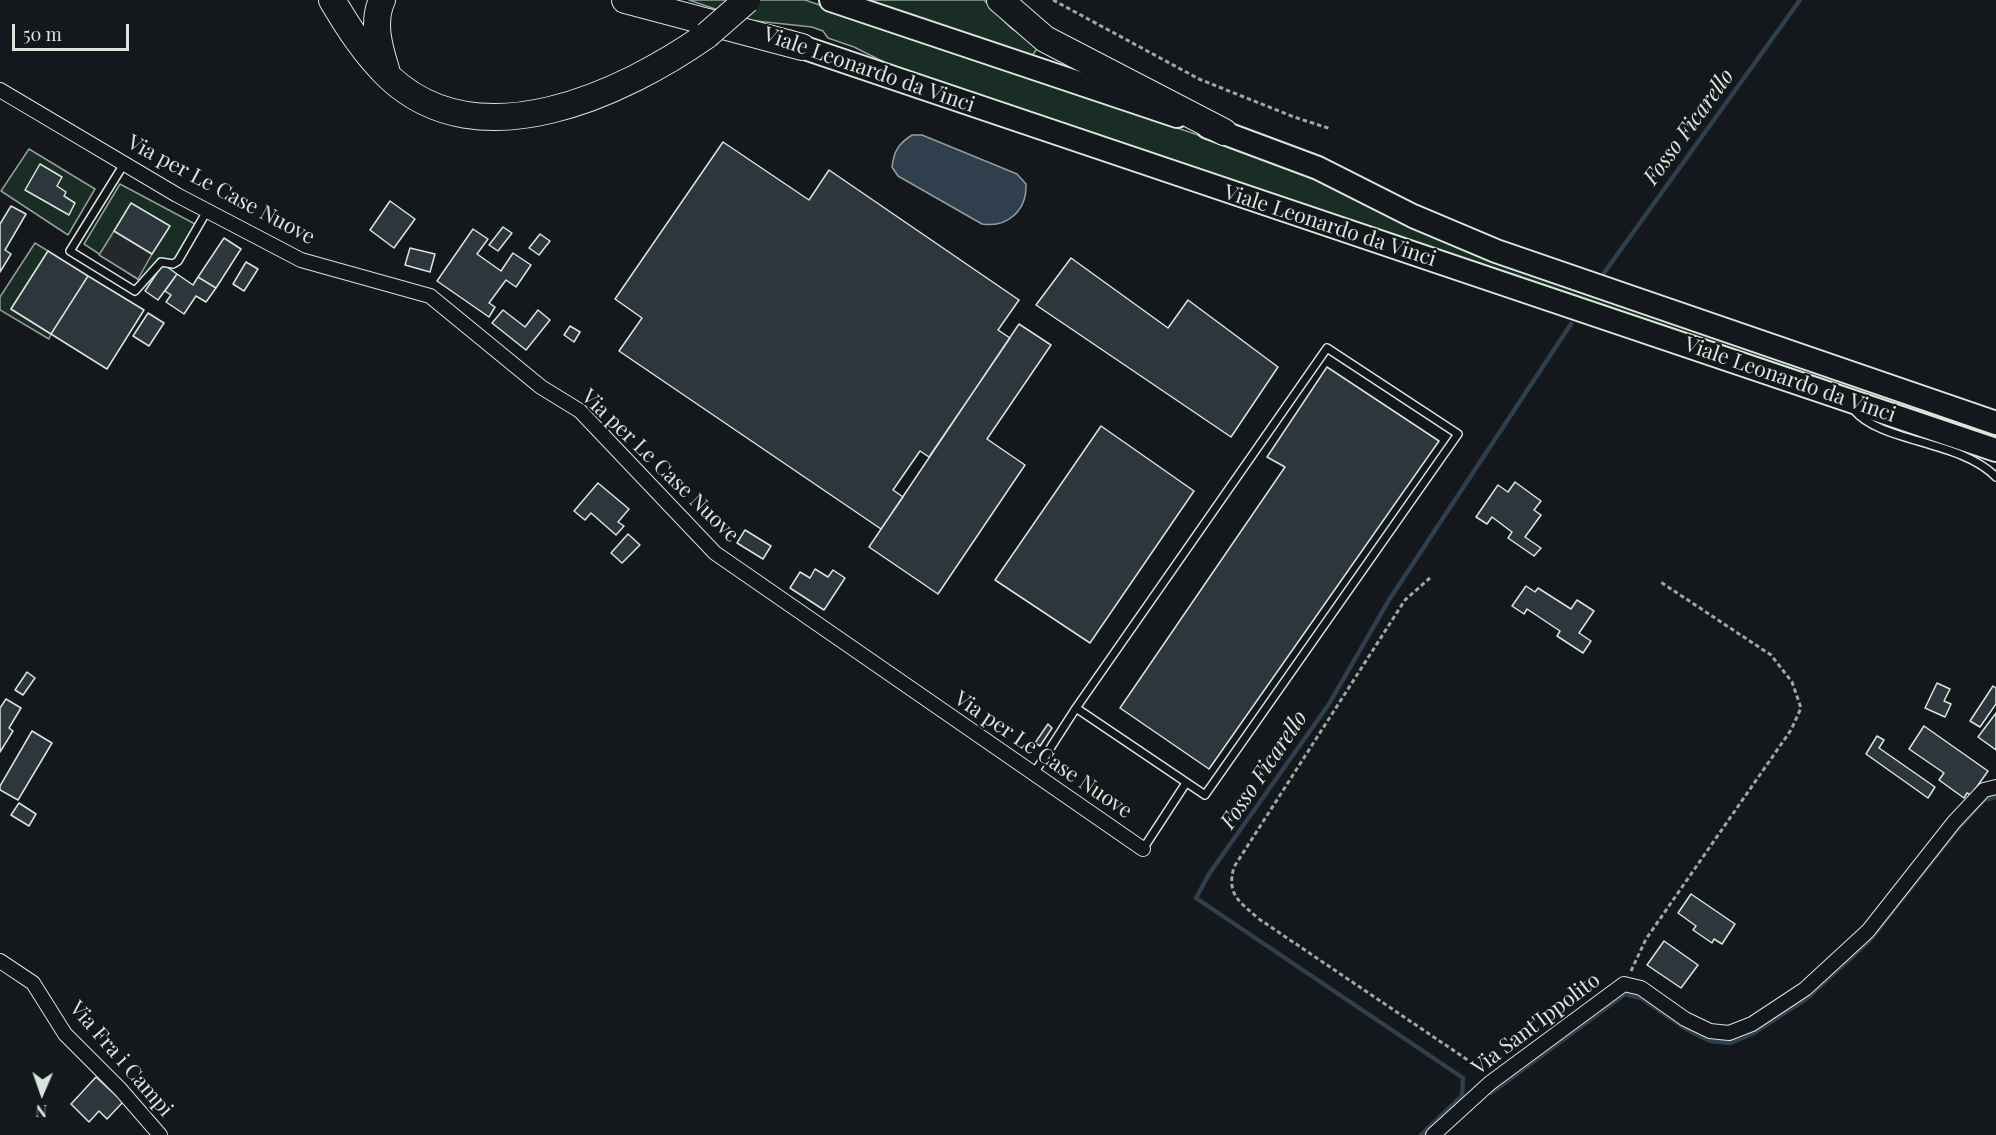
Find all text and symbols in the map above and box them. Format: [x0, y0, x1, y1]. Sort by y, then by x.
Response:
scale bar [15, 12, 132, 50]
text: 50 m [23, 22, 62, 46]
street label: Viale Leonardo da Vinci [760, 22, 978, 118]
water label: Fosso Ficarello [1638, 64, 1740, 190]
street label: Via per Le Case Nuove [123, 130, 319, 250]
street label: Viale Leonardo da Vinci [1221, 180, 1439, 272]
street label: Viale Leonardo da Vinci [1681, 332, 1899, 428]
street label: Via per Le Case Nuove [576, 384, 744, 548]
street label: Via per Le Case Nuove [949, 686, 1137, 824]
water label: Fosso Ficarello [1215, 706, 1313, 834]
street label: Via Sant'Ippolito [1467, 968, 1605, 1080]
street label: Via Fra i Campi [64, 996, 178, 1122]
north arrow [12, 1063, 72, 1123]
text: N [35, 1101, 47, 1122]

